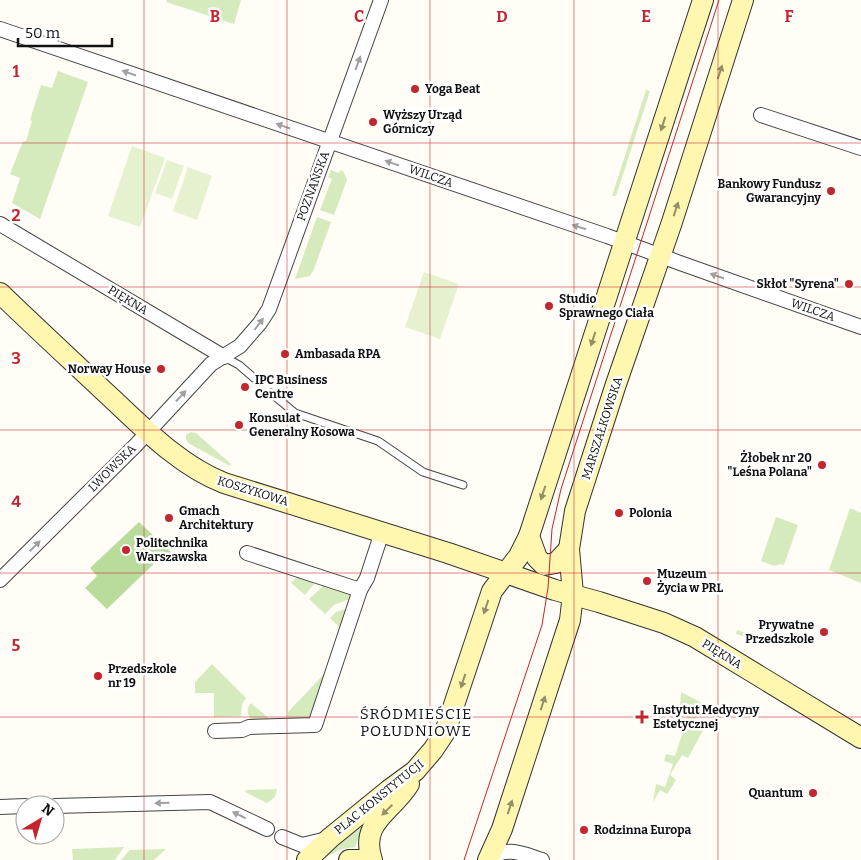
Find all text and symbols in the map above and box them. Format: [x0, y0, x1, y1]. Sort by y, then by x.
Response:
text: B [210, 7, 220, 26]
text: C [354, 7, 364, 26]
text: D [496, 7, 508, 26]
text: E [641, 7, 651, 26]
text: F [785, 7, 794, 26]
scale bar [18, 15, 111, 47]
text: 50 m [25, 24, 61, 42]
one-way arrow [354, 55, 362, 70]
text: 1 [13, 62, 20, 81]
one-way arrow [716, 64, 724, 79]
one-way arrow [121, 69, 136, 77]
place label: Yoga Beat [425, 82, 481, 96]
marker: Yoga Beat [409, 83, 421, 95]
place label: Wyższy Urząd Górniczy [383, 108, 463, 136]
marker: Wyższy Urząd Górniczy [367, 116, 379, 128]
one-way arrow [659, 117, 666, 132]
one-way arrow [275, 121, 290, 129]
street label: POZNAŃSKA [293, 148, 332, 223]
one-way arrow [384, 159, 399, 167]
street label: WILCZA [407, 162, 455, 190]
place label: Bankowy Fundusz Gwarancyjny [718, 177, 821, 206]
marker: Bankowy Fundusz Gwarancyjny [825, 185, 837, 197]
one-way arrow [672, 202, 680, 217]
text: 2 [11, 206, 21, 225]
one-way arrow [571, 222, 586, 230]
one-way arrow [709, 272, 724, 280]
place label: Skłot "Syrena" [757, 277, 839, 291]
marker: Skłot "Syrena" [843, 278, 855, 290]
street label: PIĘKNA [105, 283, 151, 318]
place label: Studio Sprawnego Ciała [559, 292, 654, 320]
street label: WILCZA [789, 296, 837, 324]
marker: Studio Sprawnego Ciała [543, 300, 555, 312]
one-way arrow [254, 317, 264, 331]
one-way arrow [589, 331, 597, 346]
place label: Ambasada RPA [295, 347, 381, 361]
marker: Ambasada RPA [279, 348, 291, 360]
text: 3 [11, 349, 21, 368]
place label: Norway House [68, 362, 151, 376]
marker: Norway House [155, 363, 167, 375]
place label: IPC Business Centre [255, 373, 328, 401]
street label: MARSZAŁKOWSKA [579, 374, 625, 481]
marker: IPC Business Centre [239, 381, 251, 393]
one-way arrow [175, 391, 187, 403]
place label: Konsulat Generalny Kosowa [249, 411, 355, 439]
marker: Konsulat Generalny Kosowa [233, 419, 245, 431]
street label: LWOWSKA [85, 441, 139, 495]
place label: Żłobek nr 20 "Leśna Polana" [727, 450, 812, 479]
marker: Żłobek nr 20 "Leśna Polana" [816, 459, 828, 471]
street label: KOSZYKOWA [216, 473, 291, 509]
one-way arrow [538, 486, 546, 501]
text: 4 [11, 492, 21, 511]
place label: Gmach Architektury [179, 504, 254, 532]
place label: Polonia [629, 506, 672, 520]
marker: Polonia [613, 507, 625, 519]
marker: Gmach Architektury [163, 512, 175, 524]
place label: Politechnika Warszawska [136, 536, 208, 564]
one-way arrow [28, 540, 40, 552]
marker: Politechnika Warszawska [120, 544, 132, 556]
place label: Muzeum Życia w PRL [657, 567, 724, 595]
marker: Muzeum Życia w PRL [641, 575, 653, 587]
one-way arrow [482, 600, 490, 615]
place label: Prywatne Przedszkole [745, 618, 814, 646]
marker: Prywatne Przedszkole [818, 626, 830, 638]
text: 5 [12, 636, 21, 655]
street label: PIĘKNA [700, 636, 745, 672]
place label: Przedszkole nr 19 [108, 662, 177, 690]
marker: Przedszkole nr 19 [92, 670, 104, 682]
one-way arrow [458, 674, 466, 689]
one-way arrow [540, 696, 547, 711]
place label: Instytut Medycyny Estetycznej [653, 703, 759, 732]
district label: ŚRÓDMIEŚCIE POŁUDNIOWE [360, 705, 472, 740]
marker: Instytut Medycyny Estetycznej [635, 710, 649, 724]
street label: PLAC KONSTYTUCJI [332, 757, 426, 837]
place label: Quantum [748, 786, 804, 800]
marker: Quantum [807, 787, 819, 799]
north arrow [15, 795, 65, 845]
one-way arrow [153, 799, 169, 807]
one-way arrow [506, 799, 514, 814]
text: N [38, 800, 57, 820]
one-way arrow [381, 804, 393, 816]
one-way arrow [231, 811, 246, 819]
place label: Rodzinna Europa [594, 823, 692, 837]
marker: Rodzinna Europa [578, 824, 590, 836]

